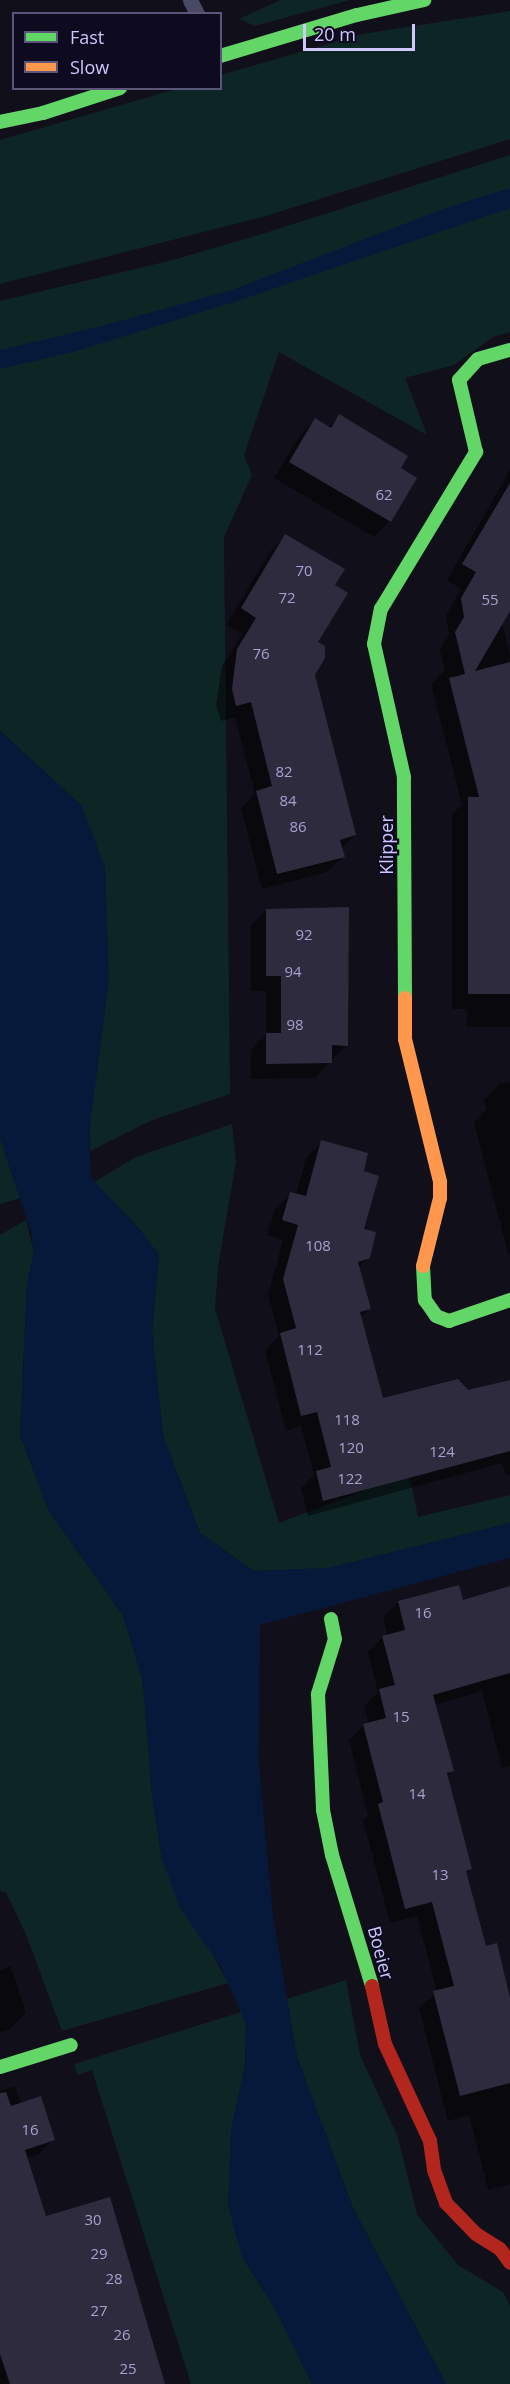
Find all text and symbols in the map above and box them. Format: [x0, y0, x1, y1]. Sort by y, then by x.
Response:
legend [12, 12, 222, 90]
scale bar [306, 12, 418, 50]
text: 20 m [314, 22, 356, 46]
text: Fast [70, 25, 104, 49]
text: Slow [70, 55, 109, 79]
house number: 62 [375, 486, 393, 504]
house number: 70 [295, 562, 313, 580]
house number: 72 [278, 589, 296, 607]
house number: 55 [481, 591, 499, 609]
house number: 76 [252, 645, 270, 663]
house number: 82 [275, 763, 293, 781]
house number: 84 [279, 792, 297, 810]
street label: Klipper [375, 815, 397, 875]
house number: 86 [289, 818, 307, 836]
house number: 92 [295, 926, 313, 944]
house number: 94 [284, 963, 302, 981]
house number: 98 [286, 1016, 304, 1034]
house number: 108 [305, 1237, 331, 1255]
house number: 112 [297, 1341, 323, 1359]
house number: 118 [334, 1411, 360, 1429]
house number: 120 [338, 1439, 364, 1457]
house number: 124 [429, 1443, 455, 1461]
house number: 122 [337, 1470, 363, 1488]
house number: 16 [414, 1604, 432, 1622]
house number: 15 [392, 1708, 410, 1726]
house number: 14 [408, 1785, 426, 1803]
house number: 13 [431, 1866, 449, 1884]
street label: Boeier [364, 1924, 398, 1982]
house number: 16 [21, 2121, 39, 2139]
house number: 30 [84, 2211, 102, 2229]
house number: 29 [90, 2245, 108, 2263]
house number: 28 [105, 2270, 123, 2288]
house number: 27 [90, 2302, 108, 2320]
house number: 26 [113, 2326, 131, 2344]
house number: 25 [119, 2360, 137, 2378]

